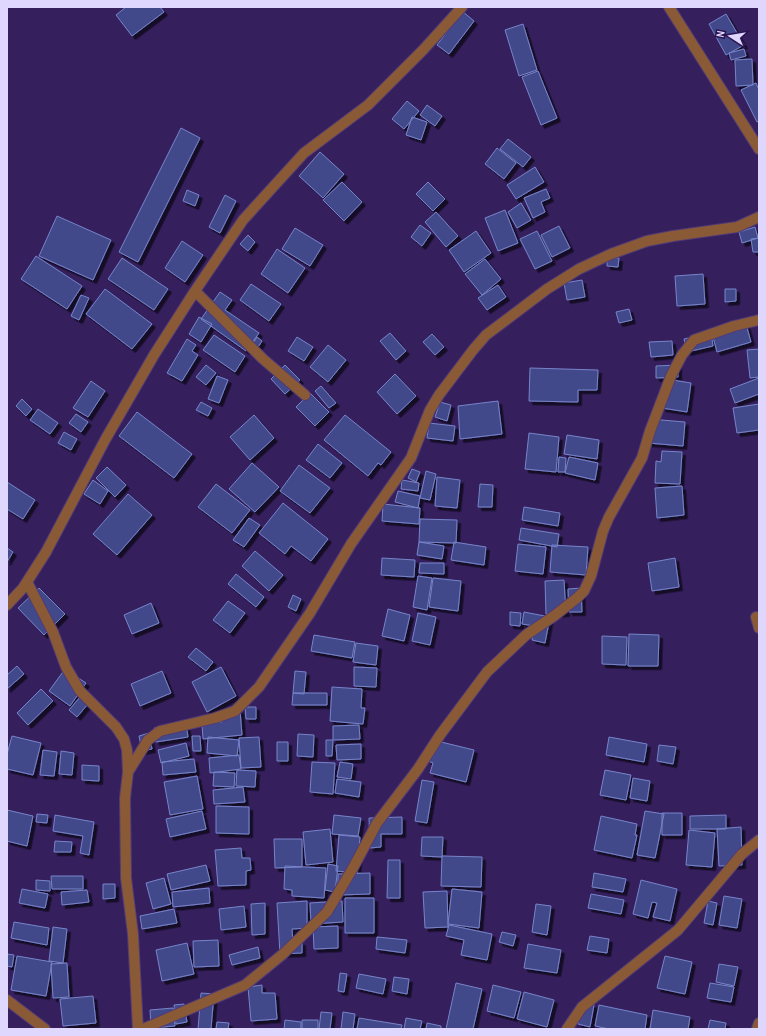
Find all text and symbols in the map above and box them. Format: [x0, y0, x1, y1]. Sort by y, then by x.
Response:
north arrow [710, 16, 750, 56]
text: N [713, 29, 728, 39]

